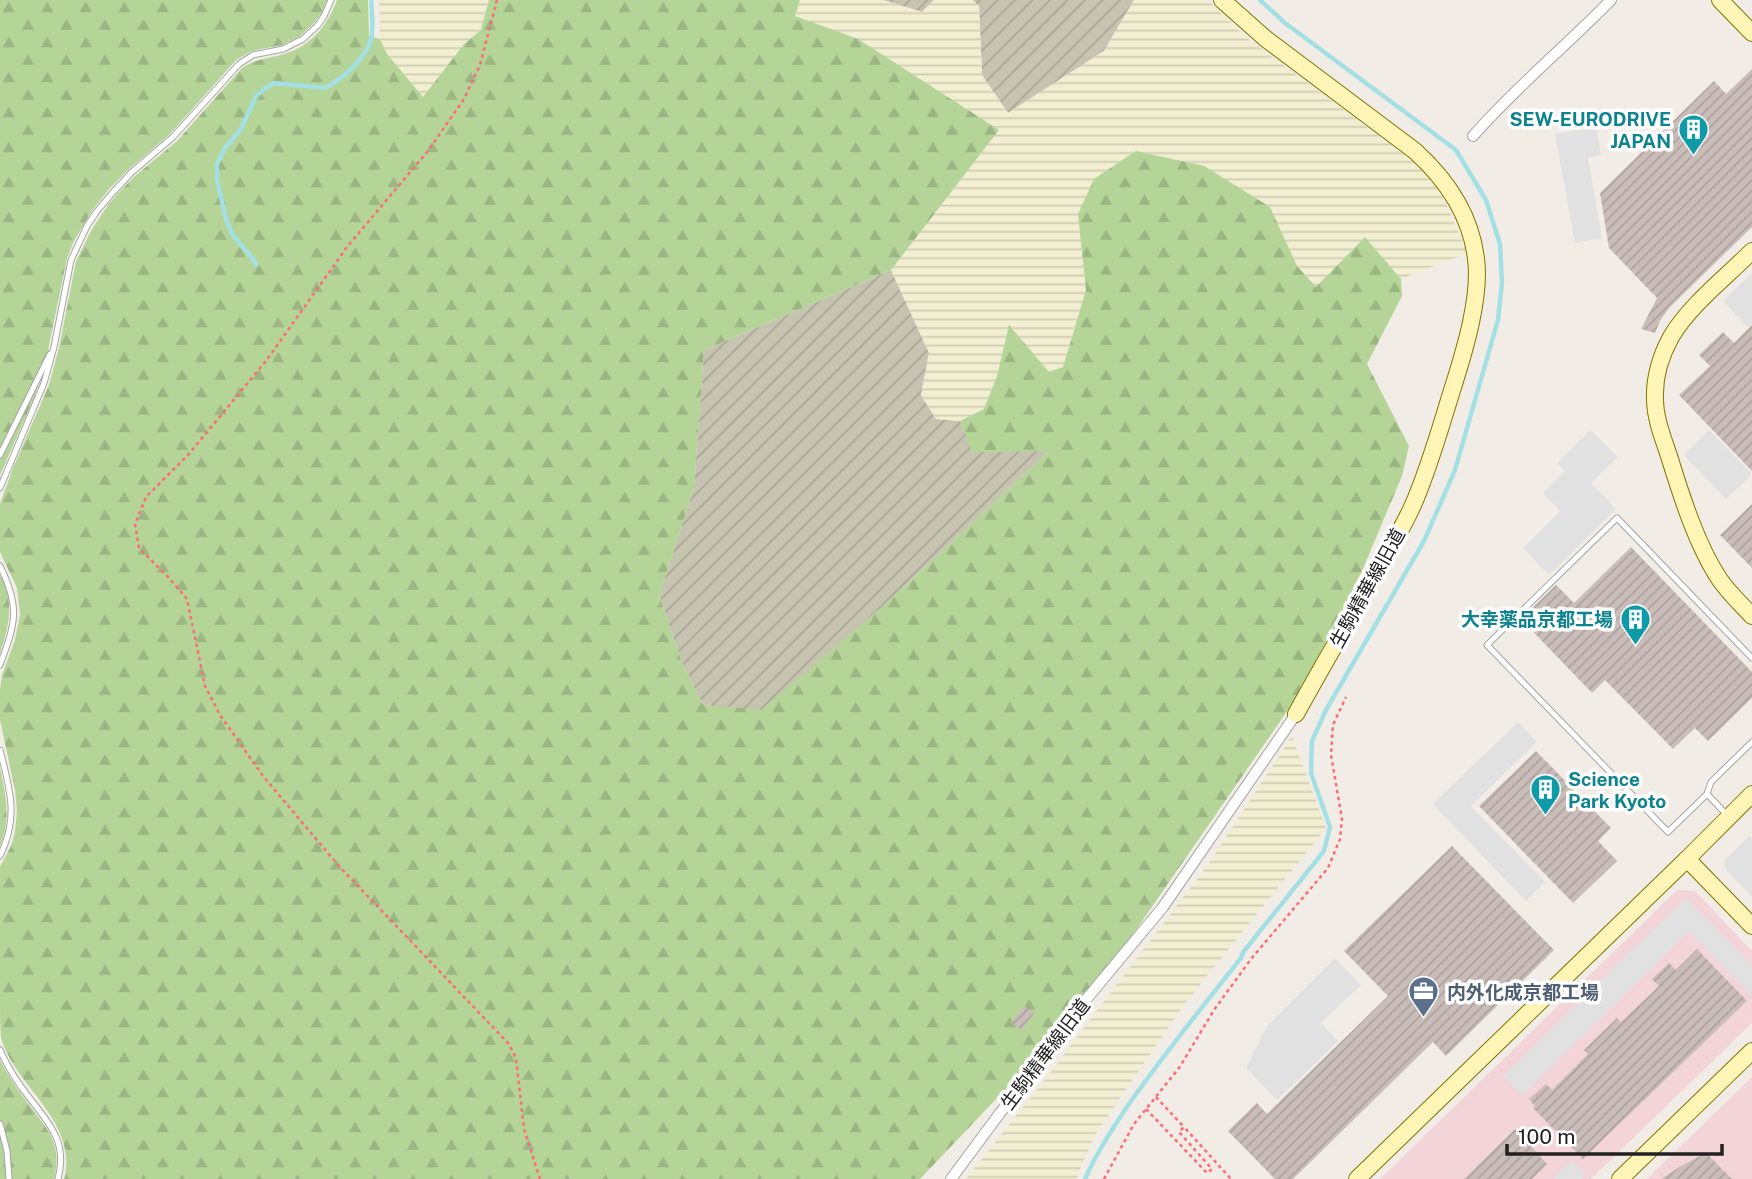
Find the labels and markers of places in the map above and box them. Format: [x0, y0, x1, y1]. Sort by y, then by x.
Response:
place label: SEW-EURODRIVE JAPAN [1509, 108, 1671, 152]
building icon: SEW-EURODRIVE JAPAN [1677, 113, 1711, 157]
building icon: 大幸薬品京都工場 [1619, 602, 1653, 646]
place label: 大幸薬品京都工場 [1461, 608, 1613, 630]
place label: Science Park Kyoto [1568, 768, 1666, 812]
building icon: Science Park Kyoto [1528, 773, 1562, 817]
office icon: 内外化成京都工場 [1407, 975, 1441, 1019]
place label: 内外化成京都工場 [1447, 981, 1599, 1003]

